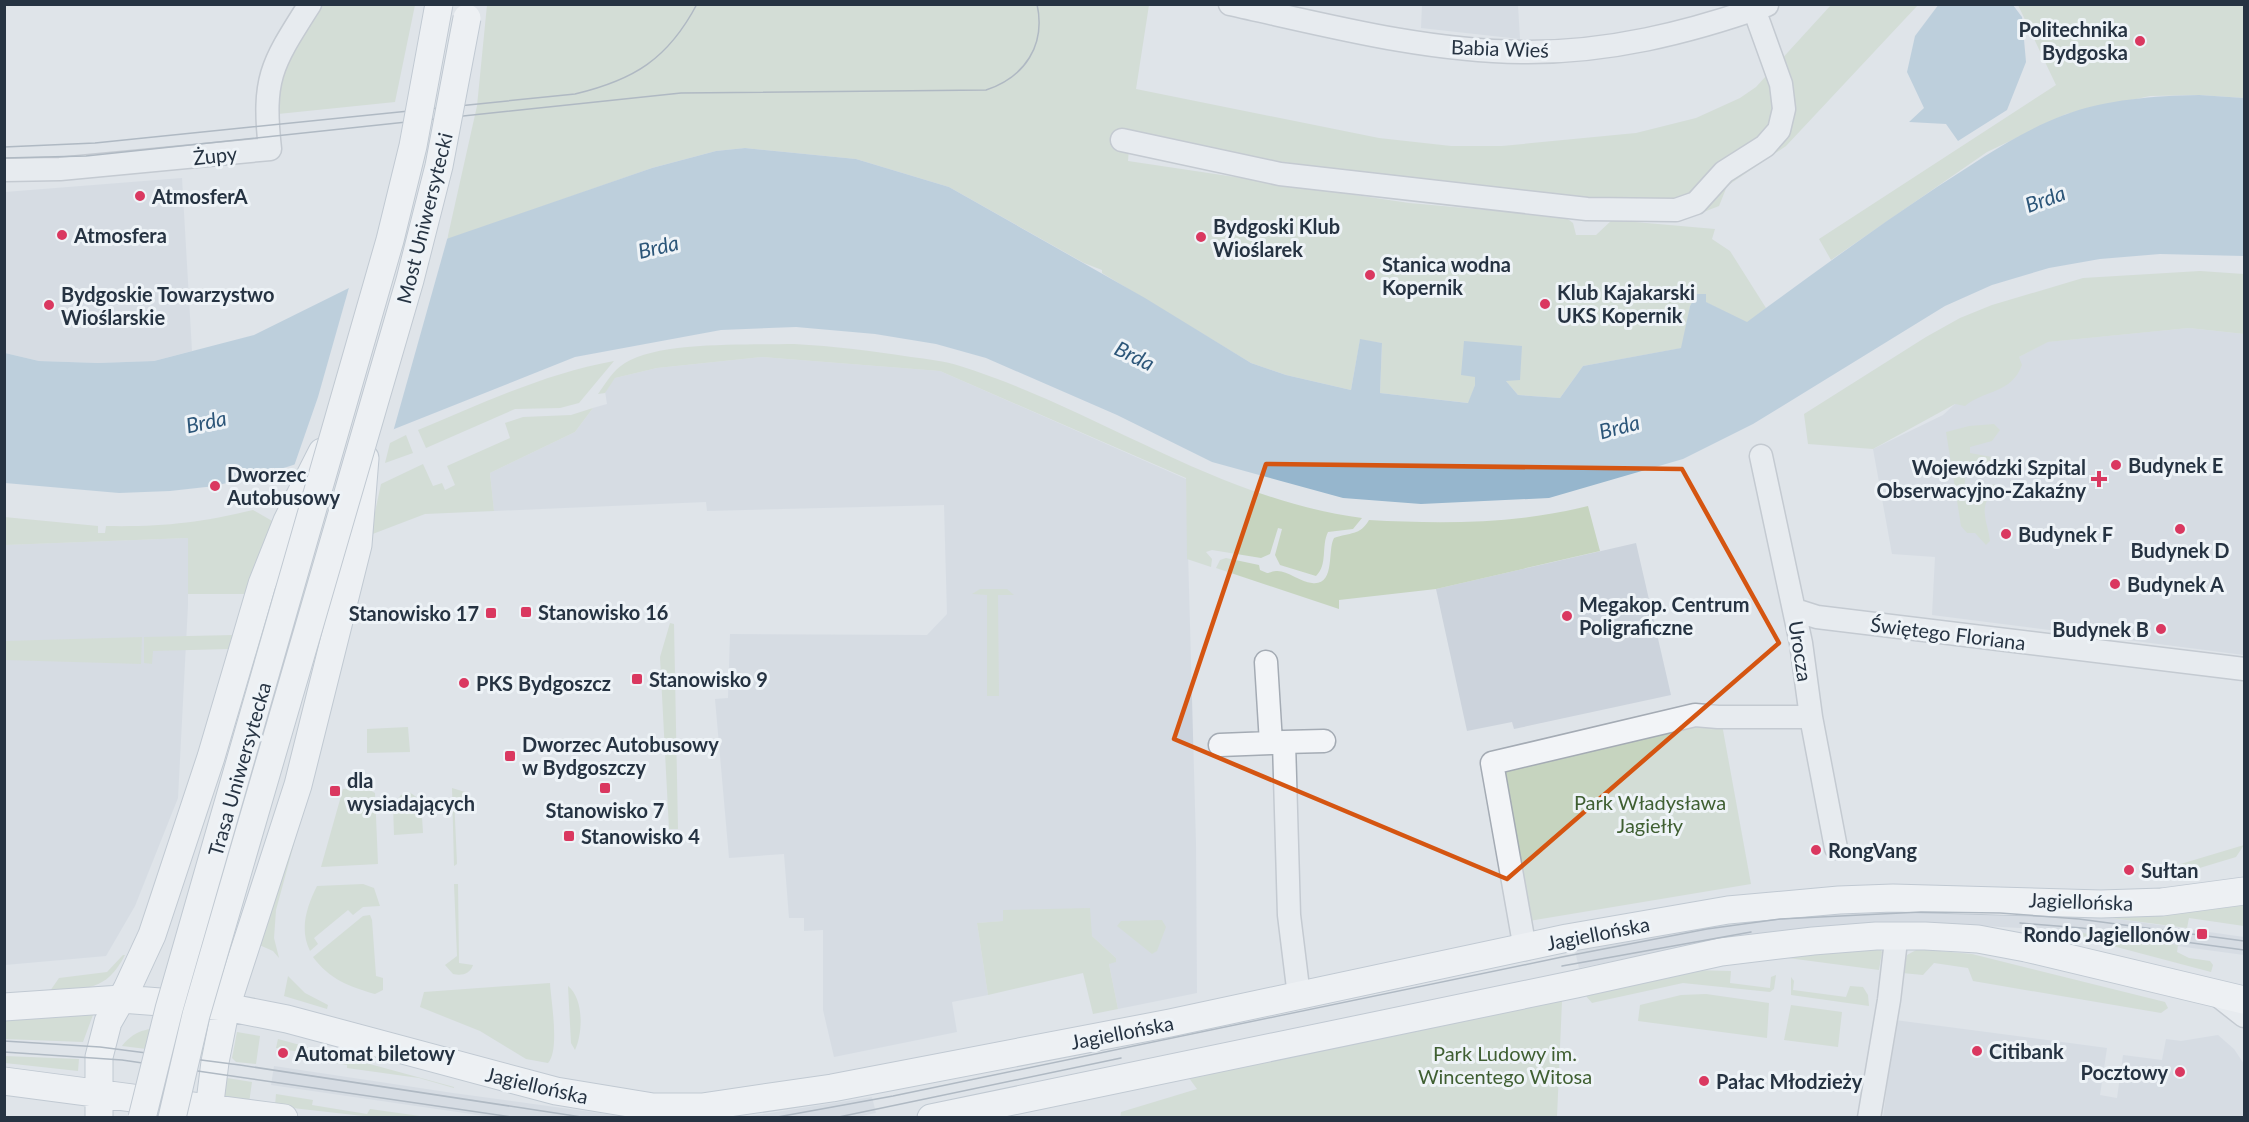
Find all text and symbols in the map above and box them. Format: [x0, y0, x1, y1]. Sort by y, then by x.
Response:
place label: Politechnika Bydgoska [2018, 17, 2128, 64]
street label: Babia Wieś [1451, 34, 1549, 62]
marker: Politechnika Bydgoska [2133, 34, 2147, 48]
street label: Most Uniwersytecki [391, 130, 457, 306]
street label: Żupy [192, 141, 239, 169]
water label: Brda [2021, 179, 2069, 217]
place label: AtmosferA [151, 184, 248, 208]
marker: AtmosferA [133, 189, 147, 203]
place label: Bydgoski Klub Wioślarek [1213, 214, 1340, 261]
place label: Atmosfera [73, 223, 167, 247]
marker: Atmosfera [55, 228, 69, 242]
water label: Brda [635, 229, 681, 263]
marker: Bydgoski Klub Wioślarek [1194, 230, 1208, 244]
place label: Stanica wodna Kopernik [1382, 252, 1511, 299]
marker: Stanica wodna Kopernik [1363, 268, 1377, 282]
place label: Klub Kajakarski UKS Kopernik [1557, 280, 1695, 327]
place label: Bydgoskie Towarzystwo Wioślarskie [61, 282, 274, 329]
marker: Klub Kajakarski UKS Kopernik [1538, 297, 1552, 311]
marker: Bydgoskie Towarzystwo Wioślarskie [42, 298, 56, 312]
water label: Brda [1111, 335, 1159, 375]
water label: Brda [183, 405, 229, 437]
water label: Brda [1596, 409, 1642, 443]
place label: Budynek E [2128, 453, 2223, 477]
place label: Wojewódzki Szpital Obserwacyjno-Zakaźny [1876, 455, 2086, 502]
marker: Budynek E [2109, 458, 2123, 472]
place label: Dworzec Autobusowy [226, 462, 341, 509]
marker: Wojewódzki Szpital Obserwacyjno-Zakaźny [2090, 470, 2108, 488]
marker: Dworzec Autobusowy [208, 479, 222, 493]
place label: Budynek F [2018, 522, 2113, 546]
marker: Budynek D [2173, 522, 2187, 536]
marker: Budynek F [1999, 527, 2013, 541]
place label: Budynek D [2131, 538, 2229, 562]
place label: Budynek A [2127, 572, 2224, 596]
marker: Budynek A [2108, 577, 2122, 591]
place label: Megakop. Centrum Poligraficzne [1579, 592, 1749, 639]
place label: Stanowisko 16 [538, 600, 668, 624]
place label: Stanowisko 17 [349, 601, 479, 625]
marker: Stanowisko 16 [519, 605, 533, 619]
marker: Stanowisko 17 [484, 606, 498, 620]
marker: Megakop. Centrum Poligraficzne [1560, 609, 1574, 623]
street label: Świętego Floriana [1869, 612, 2027, 654]
place label: Budynek B [2052, 617, 2149, 641]
street label: Urocza [1784, 619, 1818, 683]
marker: Budynek B [2154, 622, 2168, 636]
place label: Stanowisko 9 [649, 667, 768, 691]
place label: PKS Bydgoszcz [476, 671, 611, 695]
marker: Stanowisko 9 [630, 672, 644, 686]
marker: PKS Bydgoszcz [457, 676, 471, 690]
street label: Trasa Uniwersytecka [203, 679, 275, 859]
place label: Dworzec Autobusowy w Bydgoszczy [522, 732, 719, 779]
marker: Dworzec Autobusowy w Bydgoszczy [503, 749, 517, 763]
place label: dla wysiadających [347, 768, 475, 815]
marker: Stanowisko 7 [598, 781, 612, 795]
marker: dla wysiadających [328, 784, 342, 798]
park label: Park Władysława Jagiełły [1574, 790, 1726, 837]
place label: Stanowisko 7 [546, 798, 664, 822]
place label: Stanowisko 4 [581, 824, 700, 848]
marker: Stanowisko 4 [562, 829, 576, 843]
place label: RongVang [1828, 838, 1918, 862]
marker: RongVang [1809, 843, 1823, 857]
place label: Sułtan [2141, 858, 2199, 882]
marker: Sułtan [2122, 863, 2136, 877]
street label: Jagiellońska [2028, 887, 2134, 915]
street label: Jagiellońska [1544, 911, 1652, 955]
place label: Rondo Jagiellonów [2023, 922, 2190, 946]
marker: Rondo Jagiellonów [2195, 927, 2209, 941]
street label: Jagiellońska [1068, 1010, 1176, 1054]
place label: Citibank [1989, 1039, 2064, 1063]
place label: Automat biletowy [294, 1041, 456, 1065]
park label: Park Ludowy im. Wincentego Witosa [1418, 1041, 1592, 1088]
marker: Citibank [1970, 1044, 1984, 1058]
marker: Automat biletowy [276, 1046, 290, 1060]
place label: Pocztowy [2080, 1060, 2168, 1084]
street label: Jagiellońska [483, 1062, 591, 1108]
marker: Pocztowy [2173, 1065, 2187, 1079]
place label: Pałac Młodzieży [1716, 1069, 1863, 1093]
marker: Pałac Młodzieży [1697, 1074, 1711, 1088]

